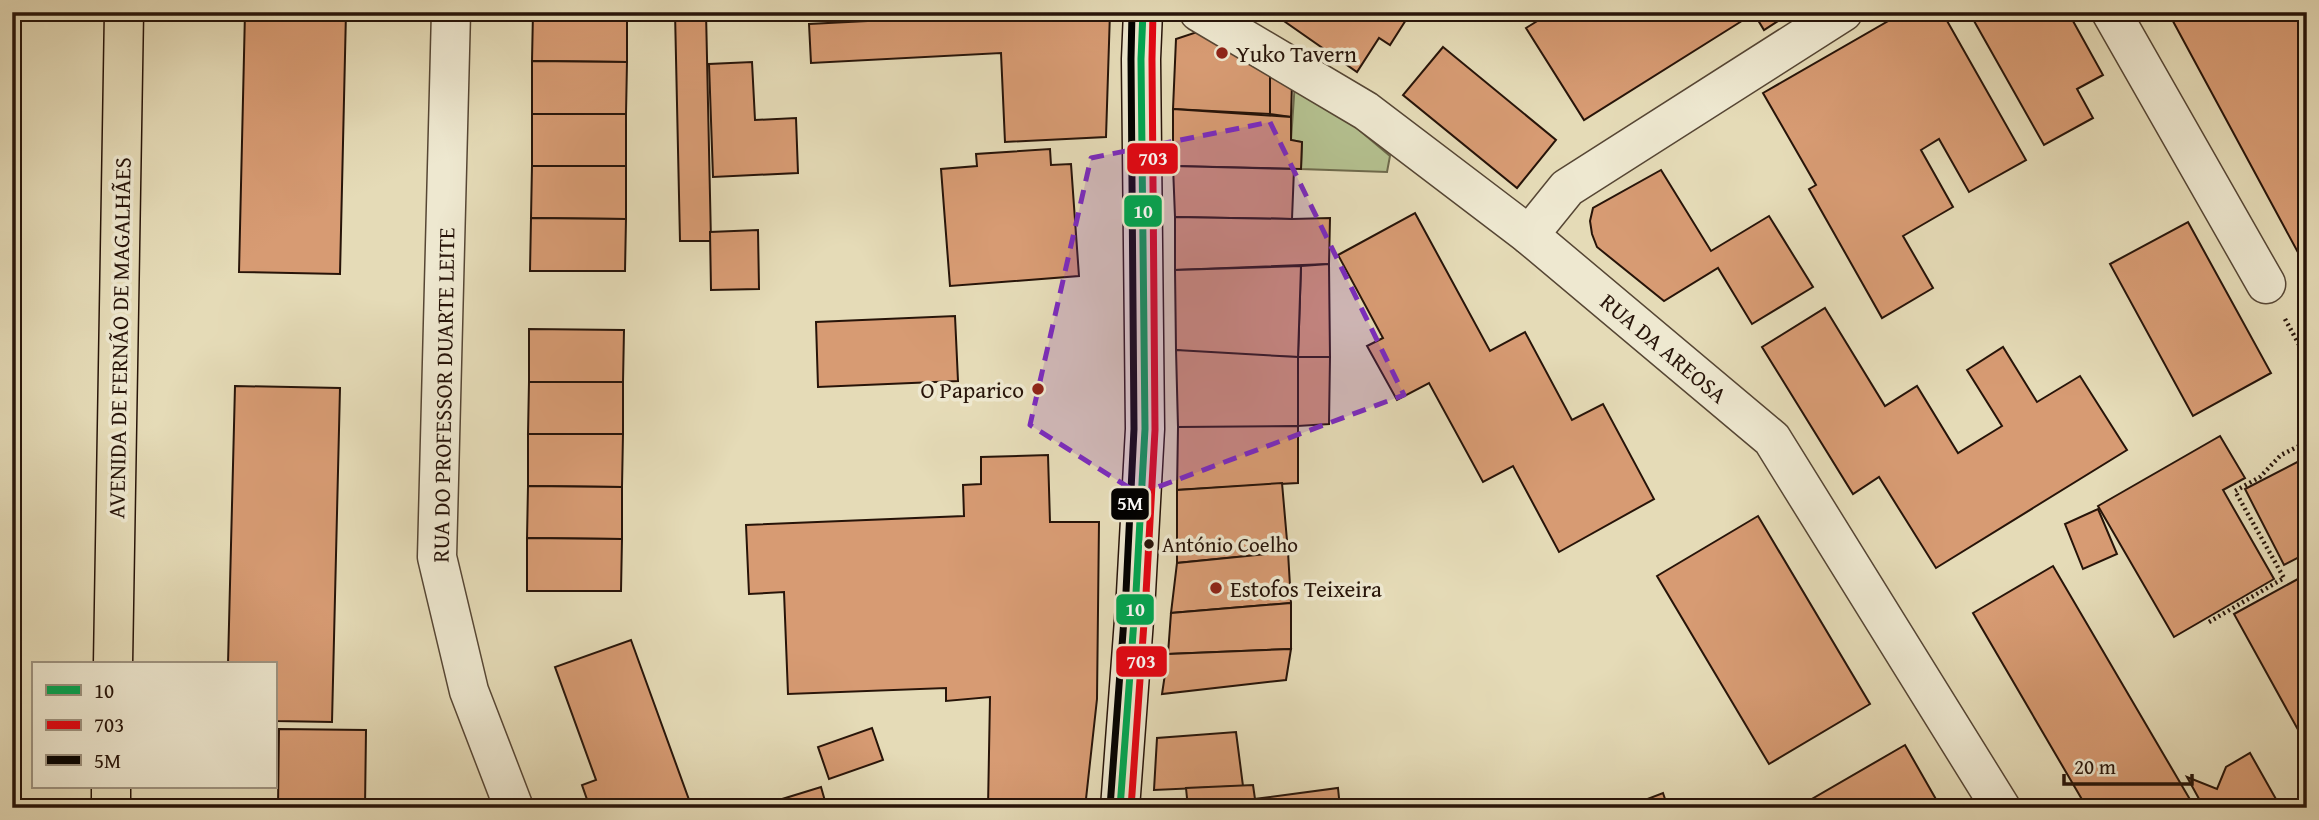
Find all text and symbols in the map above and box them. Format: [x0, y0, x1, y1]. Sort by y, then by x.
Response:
place label: Yuko Tavern [1236, 37, 1357, 70]
marker: Yuko Tavern [1214, 45, 1230, 61]
line badge: 703 [1126, 142, 1179, 175]
text: 703 [1138, 144, 1168, 172]
street label: AVENIDA DE FERNÃO DE MAGALHÃES [99, 157, 139, 519]
line badge: 10 [1123, 194, 1163, 228]
text: 10 [1133, 197, 1153, 225]
street label: RUA DO PROFESSOR DUARTE LEITE [424, 227, 462, 563]
street label: RUA DA AREOSA [1593, 285, 1735, 411]
place label: O Paparico [921, 373, 1024, 406]
marker: O Paparico [1030, 381, 1046, 397]
line badge: 5M [1110, 487, 1150, 521]
text: 5M [1117, 489, 1143, 517]
place label: António Coelho [1162, 529, 1298, 560]
marker: António Coelho [1142, 537, 1156, 551]
place label: Estofos Teixeira [1230, 572, 1382, 605]
marker: Estofos Teixeira [1208, 580, 1224, 596]
line badge: 10 [1115, 593, 1155, 626]
text: 10 [1125, 595, 1145, 623]
line badge: 703 [1115, 645, 1168, 678]
text: 703 [1126, 647, 1156, 675]
legend [32, 662, 276, 788]
text: 10 [94, 675, 114, 706]
text: 703 [94, 709, 124, 740]
scale bar [2064, 743, 2191, 787]
text: 5M [94, 745, 121, 776]
text: 20 m [2074, 751, 2116, 782]

